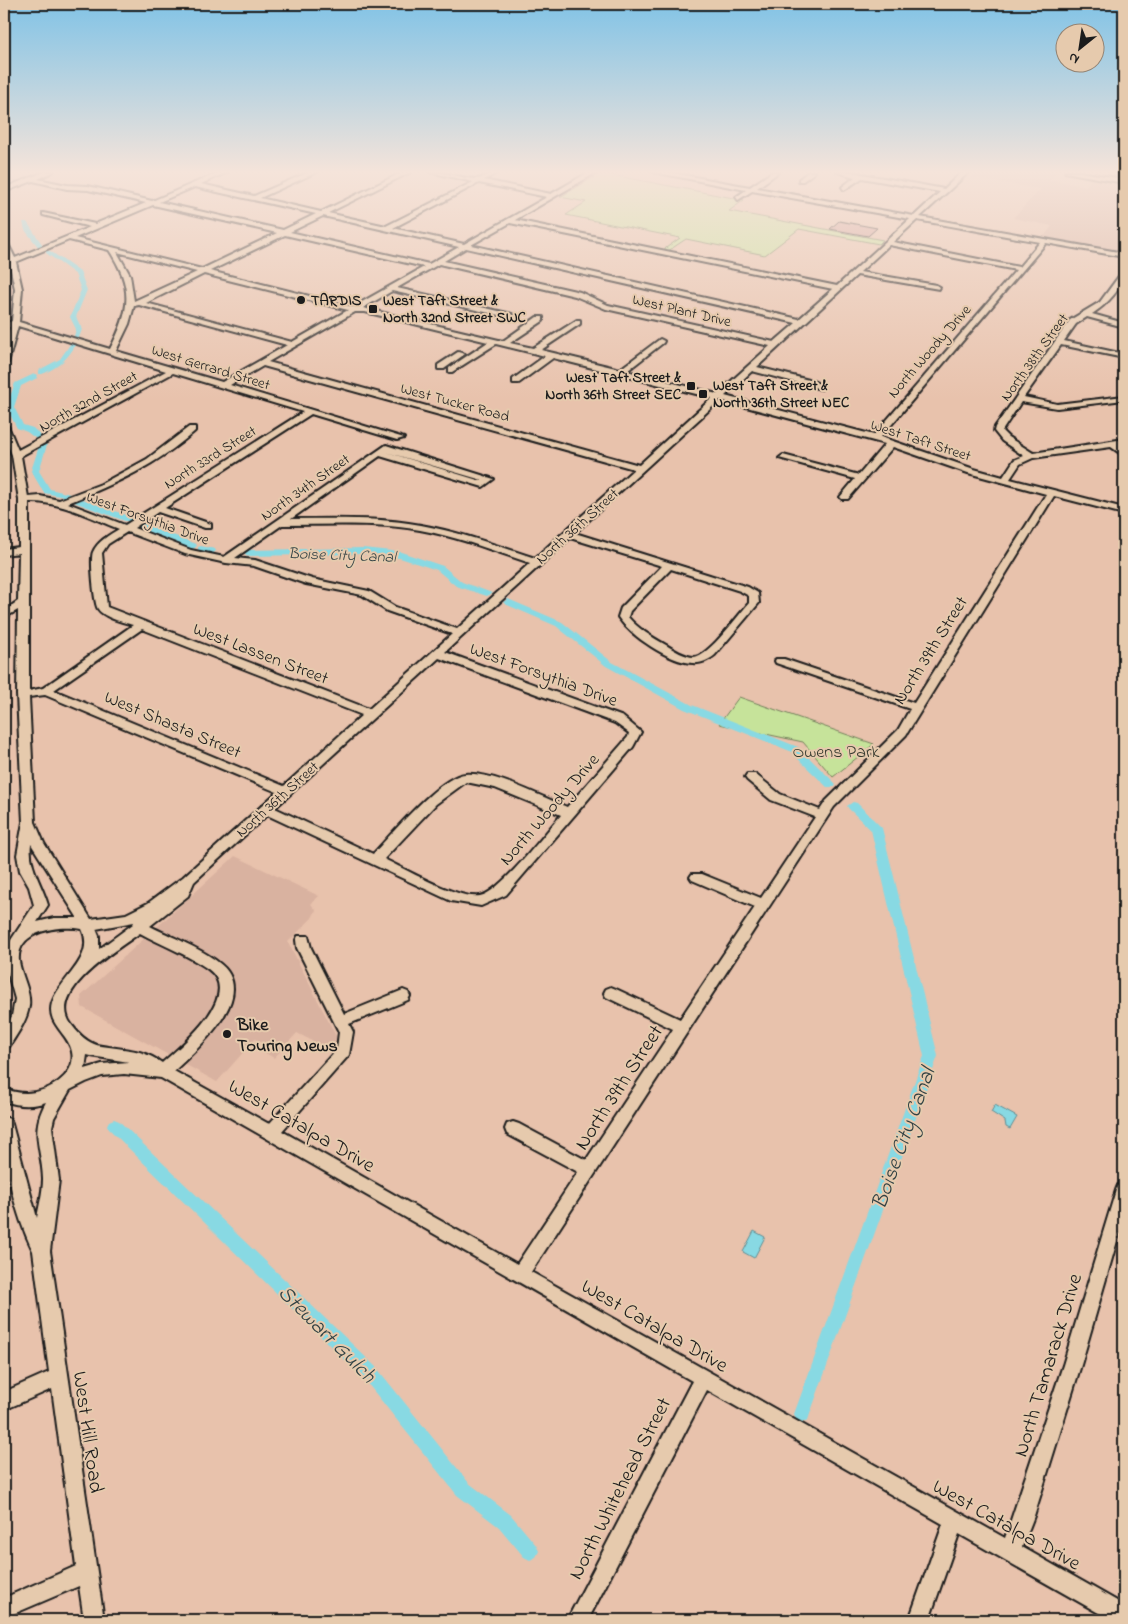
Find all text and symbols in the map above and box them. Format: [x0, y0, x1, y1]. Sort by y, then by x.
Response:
north arrow [1056, 22, 1106, 72]
text: N [1065, 47, 1084, 69]
street label: West Plant Drive [630, 289, 734, 333]
place label: TARDIS [311, 290, 362, 312]
place label: West Taft Street & North 32nd Street SWC [383, 290, 527, 329]
marker: TARDIS [295, 294, 307, 306]
street label: North Woody Drive [883, 300, 978, 404]
marker: West Taft Street & North 32nd Street SWC [367, 303, 379, 315]
street label: North 38th Street [995, 309, 1074, 406]
street label: West Gerrard Street [149, 339, 273, 396]
street label: North 32nd Street [35, 366, 142, 438]
place label: West Taft Street & North 36th Street SEC [545, 367, 682, 406]
place label: West Taft Street & North 36th Street NEC [713, 375, 850, 414]
street label: West Tucker Road [398, 378, 512, 428]
marker: West Taft Street & North 36th Street SEC [685, 380, 697, 392]
marker: West Taft Street & North 36th Street NEC [697, 388, 709, 400]
street label: West Taft Street [868, 414, 974, 468]
street label: North 33rd Street [160, 421, 261, 495]
street label: North 34th Street [256, 449, 355, 527]
street label: North 36th Street [531, 483, 624, 570]
street label: West Forsythia Drive [83, 486, 213, 552]
water label: Boise City Canal [288, 542, 399, 570]
street label: North 39th Street [888, 592, 975, 710]
street label: West Lassen Street [189, 617, 332, 693]
street label: West Forsythia Drive [466, 637, 622, 715]
street label: West Shasta Street [100, 685, 245, 766]
park label: Owens Park [793, 740, 879, 766]
street label: North Woody Drive [494, 748, 607, 872]
street label: North 36th Street [231, 756, 324, 843]
place label: Bike Touring News [236, 1013, 338, 1061]
street label: North 39th Street [568, 1019, 671, 1157]
marker: Bike Touring News [221, 1028, 233, 1040]
water label: Boise City Canal [864, 1062, 946, 1214]
street label: West Catalpa Drive [222, 1072, 381, 1181]
street label: North Tamarack Drive [1007, 1270, 1091, 1461]
street label: West Catalpa Drive [575, 1272, 734, 1381]
water label: Stewart Gulch [269, 1279, 383, 1392]
street label: West Hill Road [64, 1369, 110, 1495]
street label: North Whitehead Street [562, 1393, 680, 1585]
street label: West Catalpa Drive [926, 1473, 1086, 1579]

